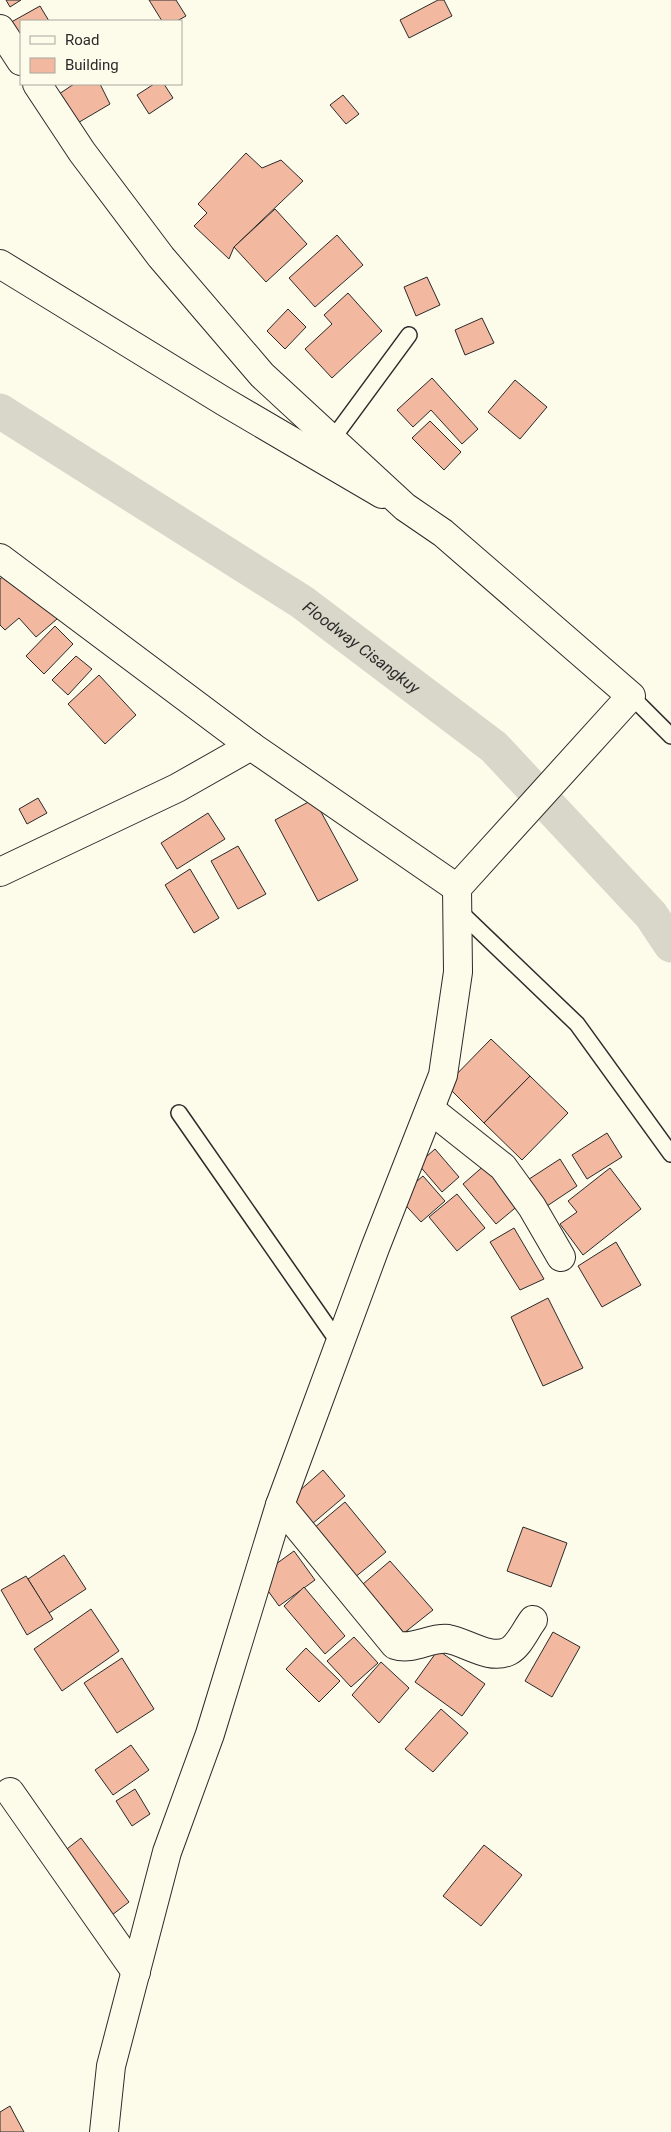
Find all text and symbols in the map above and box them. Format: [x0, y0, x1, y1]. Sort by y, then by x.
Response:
legend [20, 20, 182, 85]
text: Road [65, 31, 99, 49]
text: Building [65, 56, 119, 74]
water label: Floodway Cisangkuy [299, 597, 424, 698]

